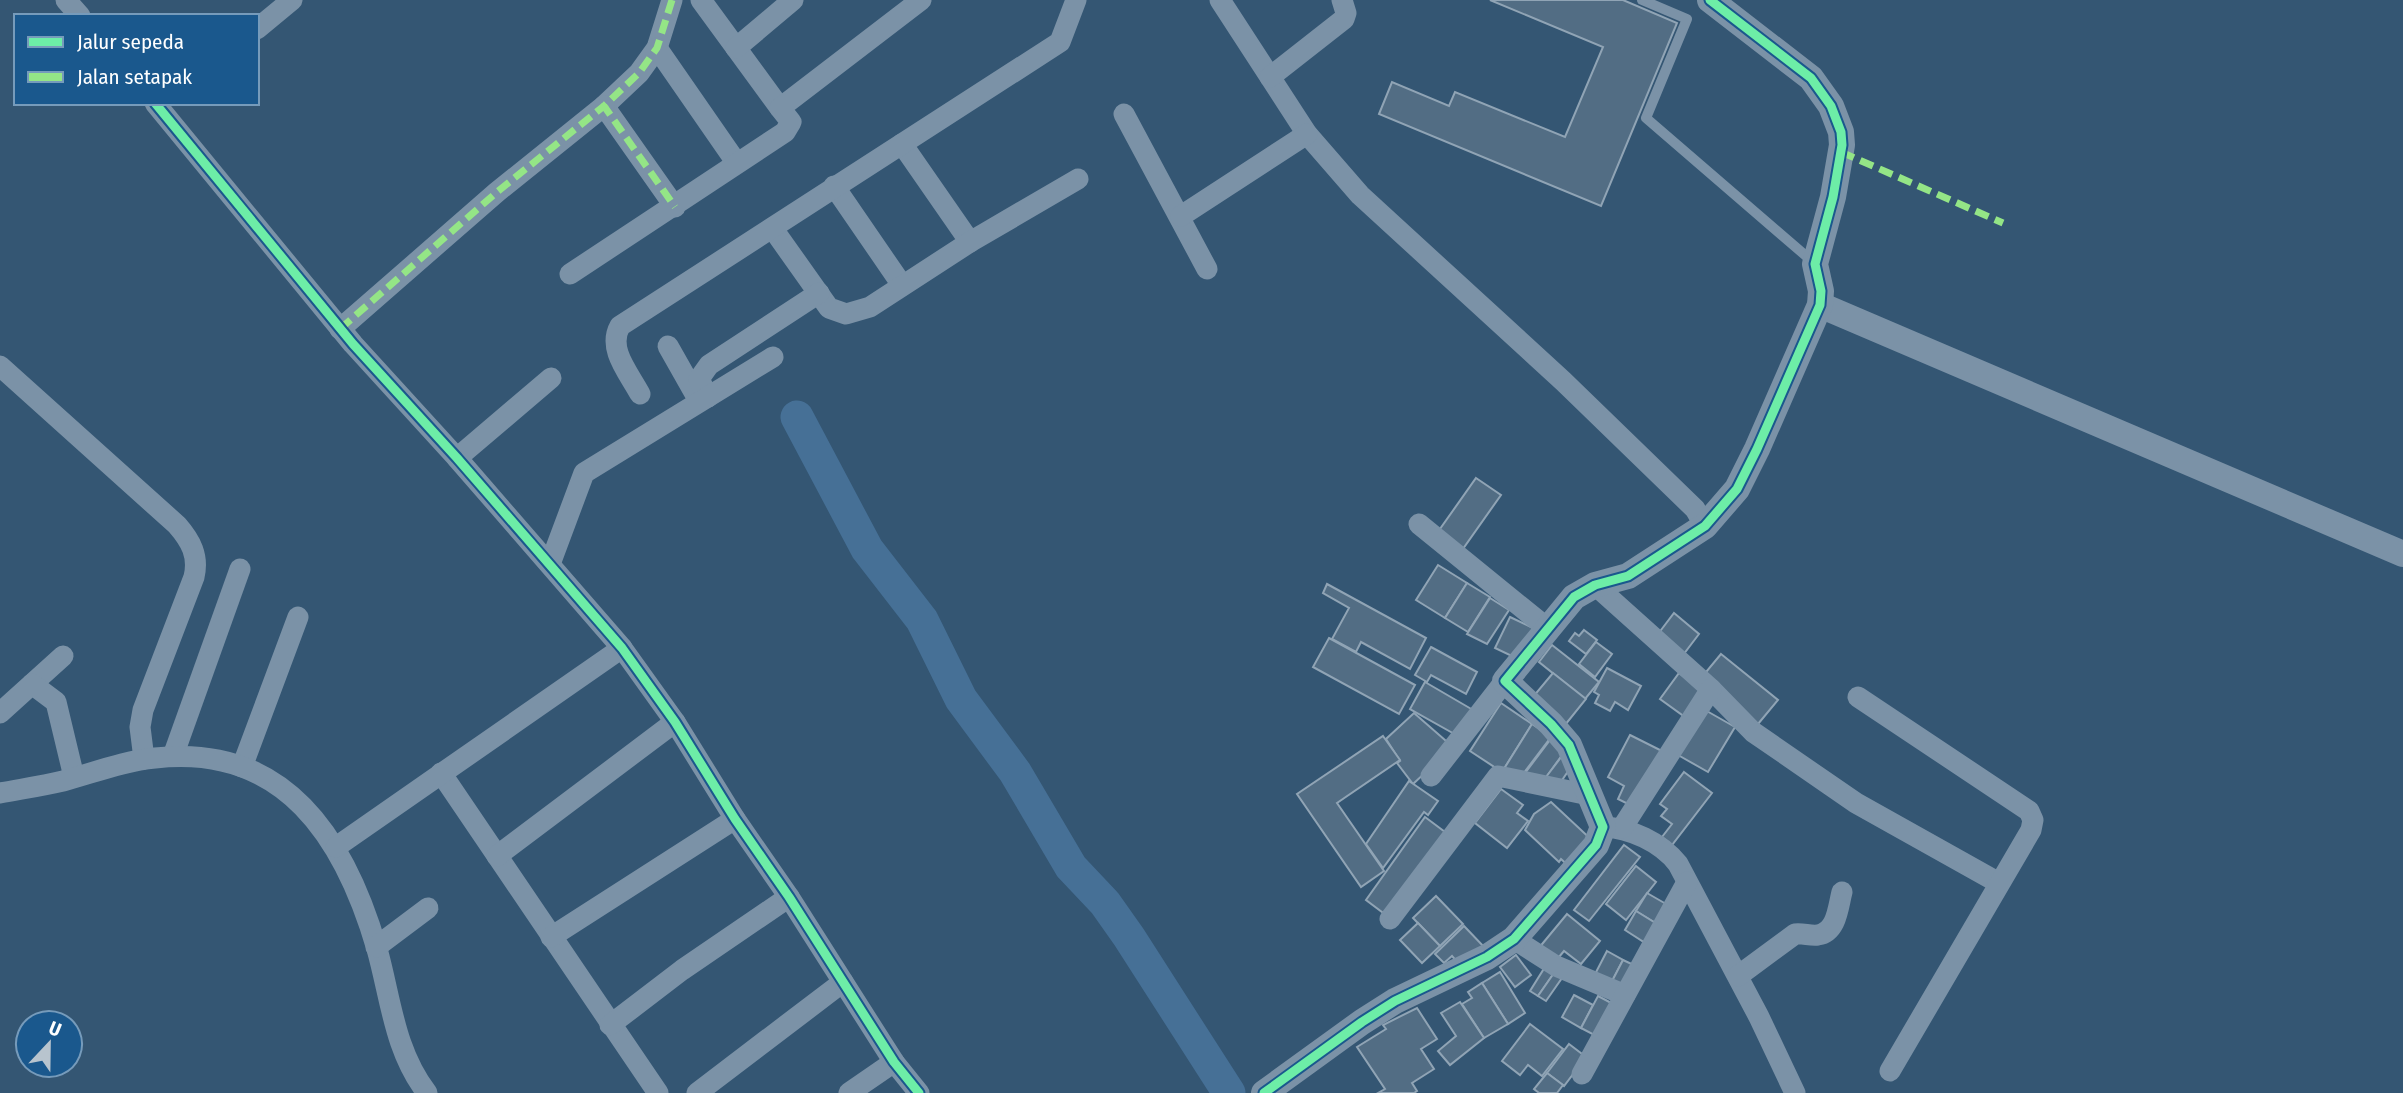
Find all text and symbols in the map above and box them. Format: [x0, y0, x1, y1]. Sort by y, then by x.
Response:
legend [14, 14, 259, 105]
text: Jalur sepeda [77, 29, 184, 55]
text: Jalan setapak [77, 64, 192, 90]
north arrow [14, 1009, 84, 1079]
text: U [46, 1016, 65, 1041]

